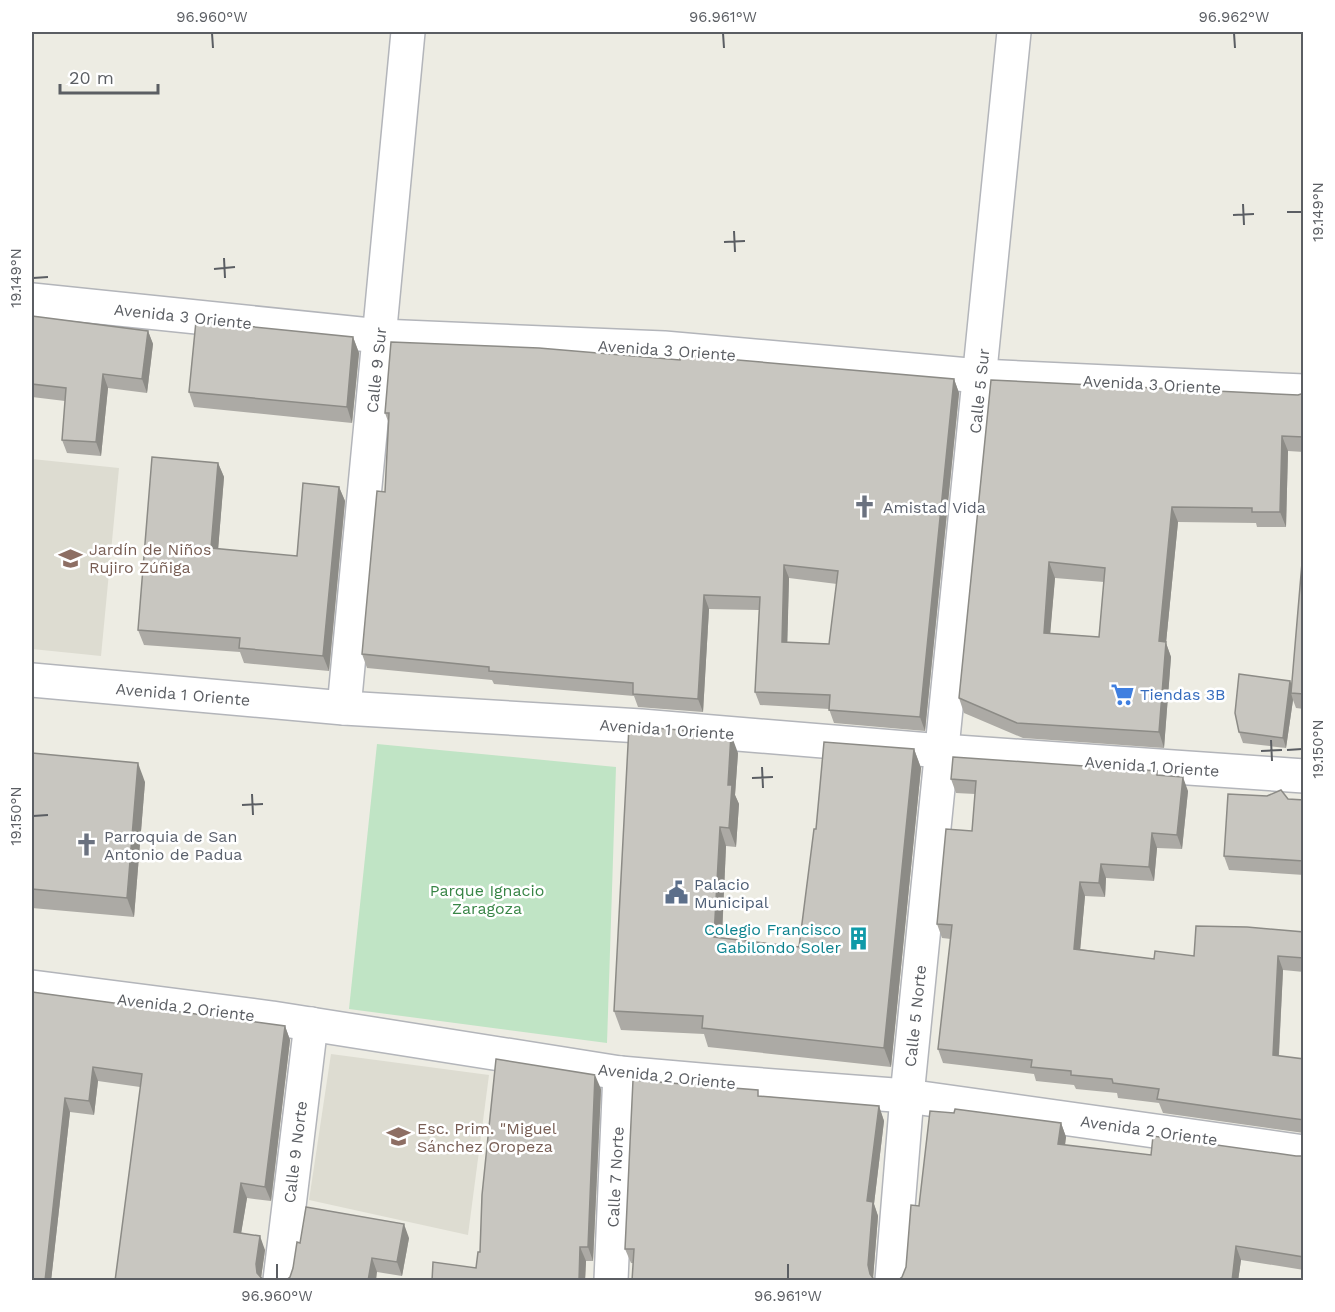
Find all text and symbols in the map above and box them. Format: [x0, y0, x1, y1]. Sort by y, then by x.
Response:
text: 96.960°W [176, 8, 248, 26]
text: 96.961°W [689, 8, 757, 26]
text: 96.962°W [1199, 8, 1269, 26]
scale bar [60, 57, 158, 95]
text: 20 m [69, 67, 114, 88]
text: 19.149°N [1309, 182, 1327, 242]
text: 19.149°N [7, 248, 25, 308]
street label: Avenida 3 Oriente [113, 300, 253, 333]
street label: Calle 9 Sur [363, 326, 391, 414]
street label: Avenida 3 Oriente [597, 336, 737, 365]
street label: Calle 5 Sur [966, 347, 993, 435]
street label: Avenida 3 Oriente [1082, 371, 1222, 398]
church icon: Amistad Vida [852, 494, 878, 520]
place label: Amistad Vida [883, 498, 986, 517]
place label: Jardín de Niños Rujiro Zúñiga [89, 540, 211, 577]
school or university icon: Jardín de Niños Rujiro Zúñiga [58, 545, 84, 571]
street label: Avenida 1 Oriente [115, 679, 251, 710]
supermarket icon: Tiendas 3B [1109, 681, 1135, 707]
place label: Tiendas 3B [1140, 685, 1226, 704]
street label: Avenida 1 Oriente [599, 715, 735, 744]
text: 19.150°N [1309, 720, 1327, 778]
street label: Avenida 1 Oriente [1084, 752, 1220, 781]
text: 19.150°N [7, 787, 25, 845]
place label: Parroquia de San Antonio de Padua [104, 827, 242, 864]
church icon: Parroquia de San Antonio de Padua [73, 832, 99, 858]
place label: Palacio Municipal [694, 875, 769, 912]
public building icon: Palacio Municipal [663, 880, 689, 906]
park label: Parque Ignacio Zaragoza [430, 881, 544, 918]
place label: Colegio Francisco Gabilondo Soler [704, 920, 841, 957]
building icon: Colegio Francisco Gabilondo Soler [846, 925, 872, 951]
street label: Calle 5 Norte [901, 964, 930, 1068]
street label: Avenida 2 Oriente [116, 990, 256, 1025]
street label: Avenida 2 Oriente [597, 1060, 737, 1093]
street label: Calle 9 Norte [280, 1100, 311, 1204]
street label: Avenida 2 Oriente [1079, 1111, 1219, 1150]
place label: Esc. Prim. "Miguel Sánchez Oropeza [417, 1119, 557, 1156]
school or university icon: Esc. Prim. "Miguel Sánchez Oropeza [386, 1124, 412, 1150]
street label: Calle 7 Norte [603, 1126, 628, 1228]
text: 96.960°W [241, 1287, 313, 1305]
text: 96.961°W [754, 1287, 822, 1305]

